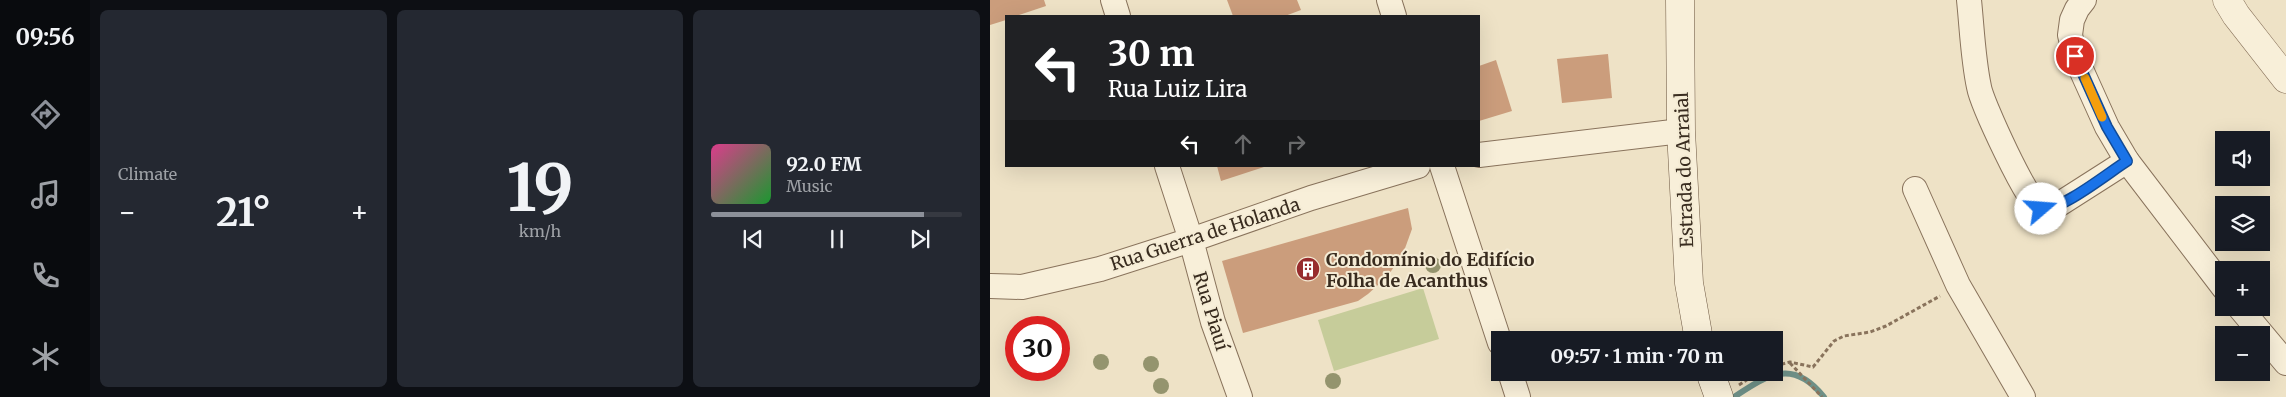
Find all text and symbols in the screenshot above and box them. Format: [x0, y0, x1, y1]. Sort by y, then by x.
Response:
text: 09:56 [15, 23, 75, 51]
text: 30 m [1108, 32, 1194, 76]
icon: left [1025, 35, 1090, 100]
pin [2054, 35, 2096, 77]
icon: arrive [2061, 42, 2089, 70]
text: Rua Luiz Lira [1108, 75, 1247, 103]
street label: Estrada do Arraial [1670, 91, 1698, 248]
icon: directions [28, 97, 63, 132]
icon: left [1176, 130, 1204, 158]
icon: ahead [1229, 130, 1257, 158]
icon: right [1282, 130, 1310, 158]
map controls [2215, 131, 2270, 381]
button: sound [2215, 131, 2270, 186]
text: 19 [506, 147, 574, 229]
text: 92.0 FM [786, 152, 862, 176]
text: Climate [118, 164, 177, 184]
text: Music [786, 176, 833, 196]
icon: music [28, 177, 63, 212]
position arrow [2014, 182, 2066, 234]
text: 21° [216, 189, 271, 236]
street label: Rua Guerra de Holanda [1107, 192, 1303, 276]
text: − [118, 194, 137, 230]
text: + [350, 194, 369, 230]
button: layers [2215, 196, 2270, 251]
text: km/h [519, 221, 561, 241]
icon: previous [739, 225, 767, 253]
icon: pause [823, 225, 851, 253]
icon: next [906, 225, 934, 253]
place label: Condomínio do Edifício Folha de Acanthus [1326, 248, 1535, 292]
building icon: Condomínio do Edifício Folha de Acanthus [1295, 256, 1321, 282]
icon: phone [28, 258, 63, 293]
button: + [2215, 261, 2270, 316]
street label: Rua Piauí [1188, 269, 1234, 354]
speed limit sign: 30 [1005, 316, 1070, 381]
button: − [2215, 326, 2270, 381]
icon: climate [28, 339, 63, 374]
text: 09:57 · 1 min · 70 m [1550, 344, 1724, 368]

